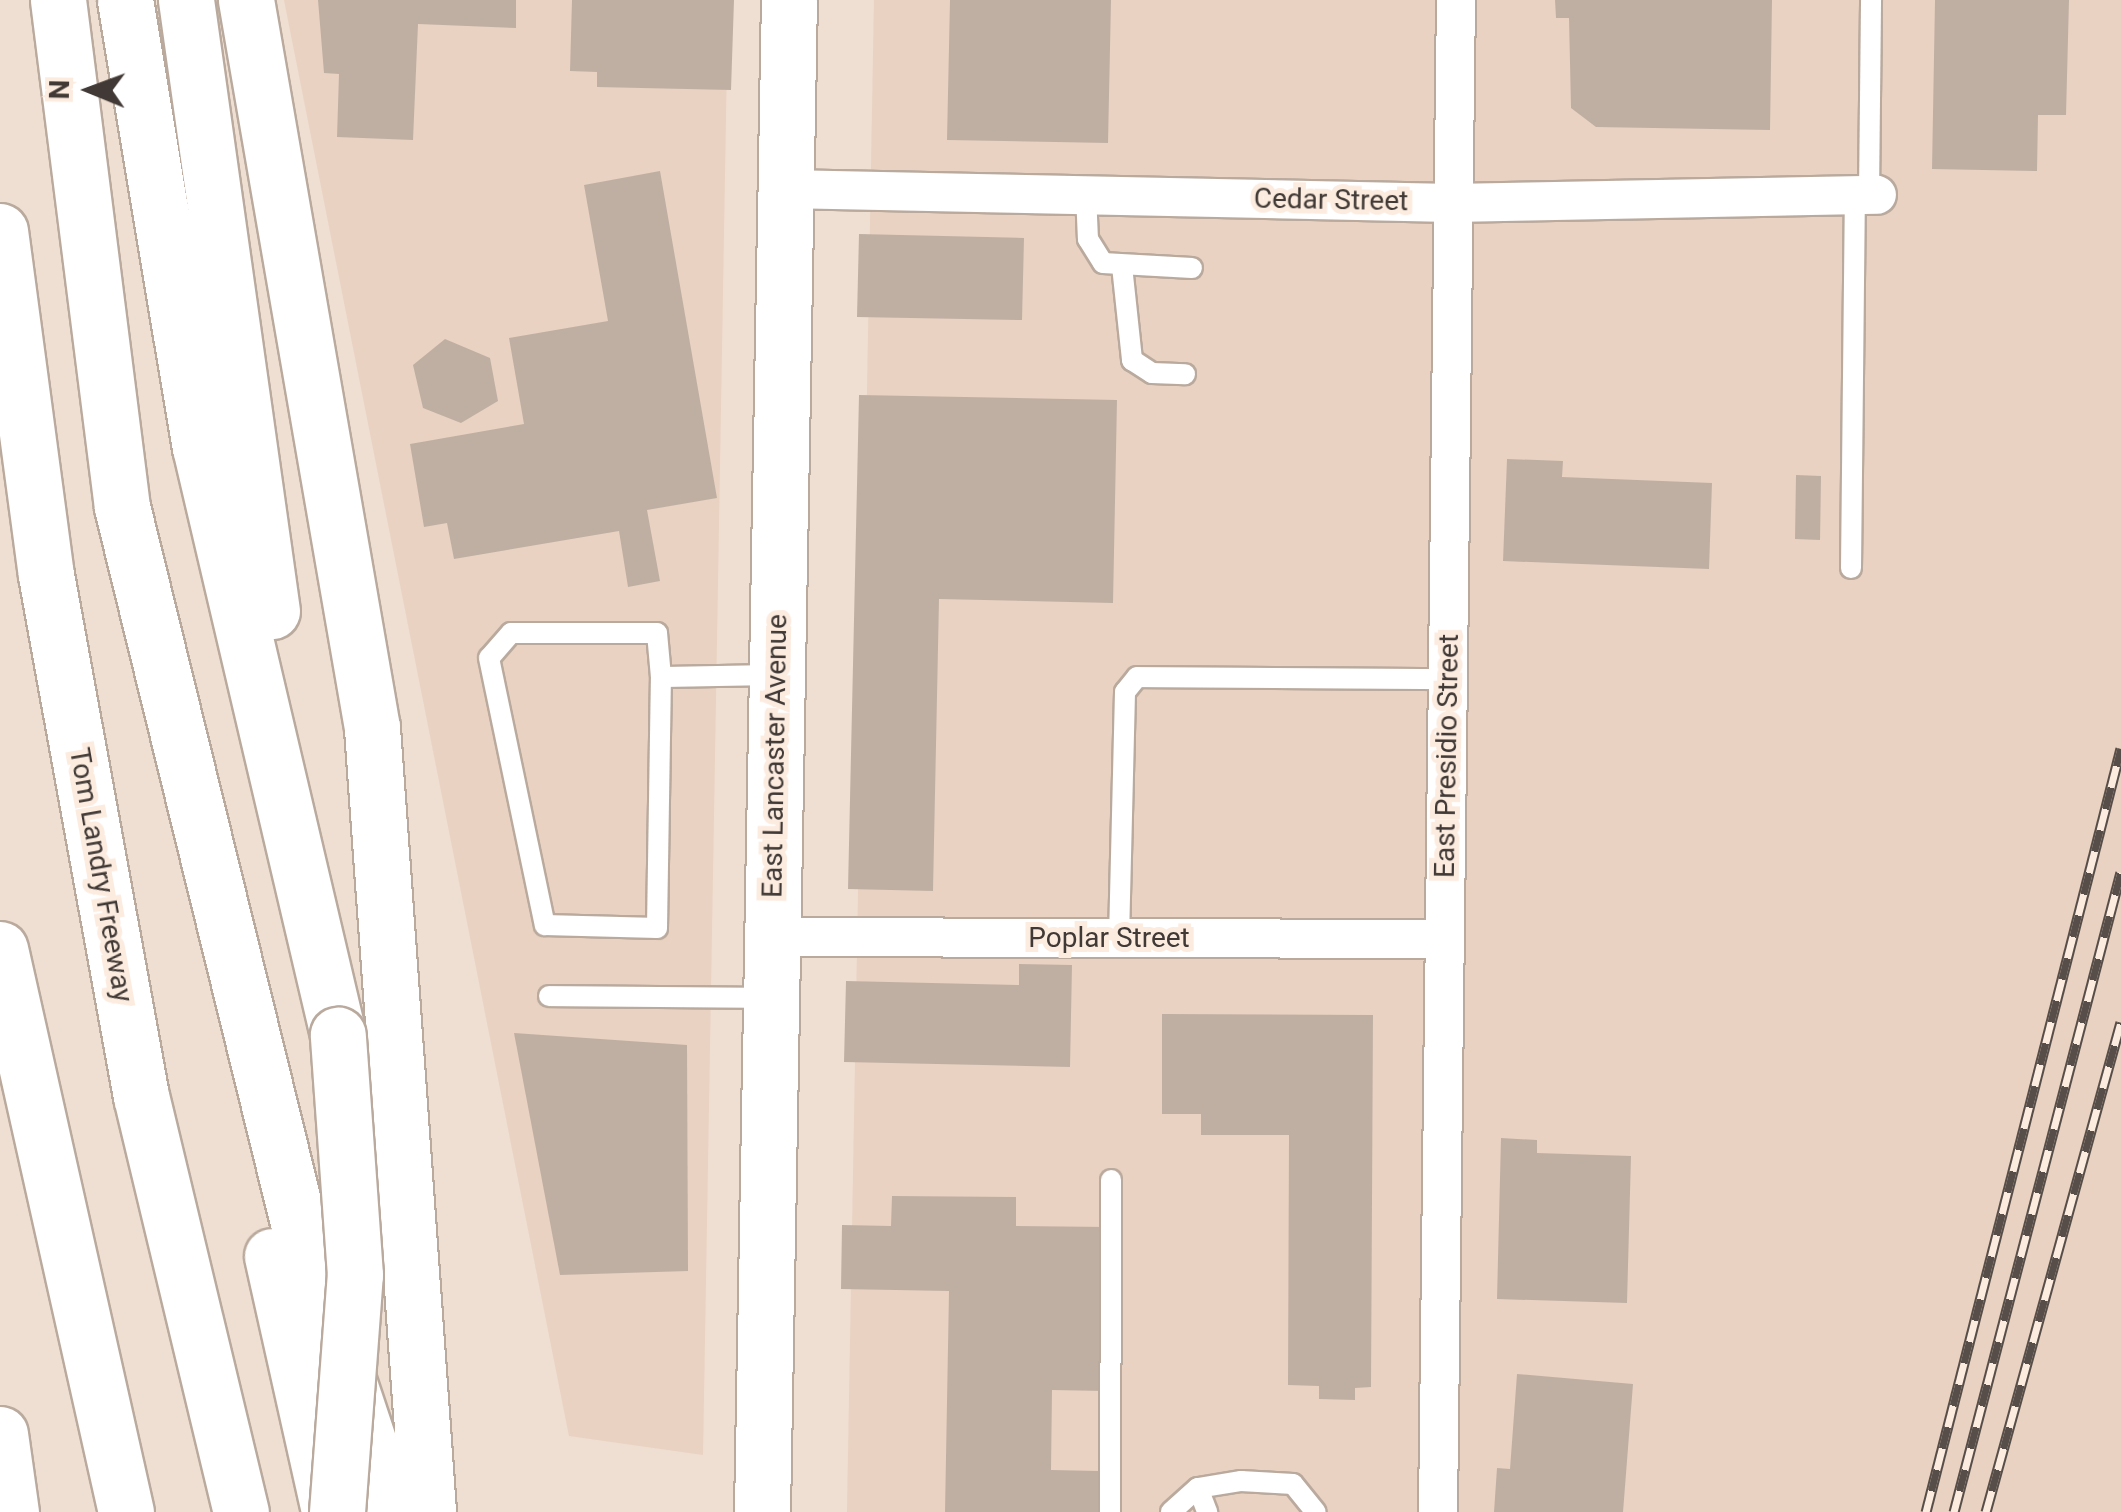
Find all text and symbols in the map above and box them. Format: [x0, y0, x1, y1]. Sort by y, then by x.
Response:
north arrow [40, 40, 140, 140]
text: N [43, 79, 76, 100]
street label: Cedar Street [1254, 182, 1408, 218]
street label: East Lancaster Avenue [756, 614, 794, 898]
street label: East Presidio Street [1428, 634, 1466, 878]
street label: Tom Landry Freeway [62, 745, 140, 1005]
street label: Poplar Street [1028, 921, 1190, 955]

